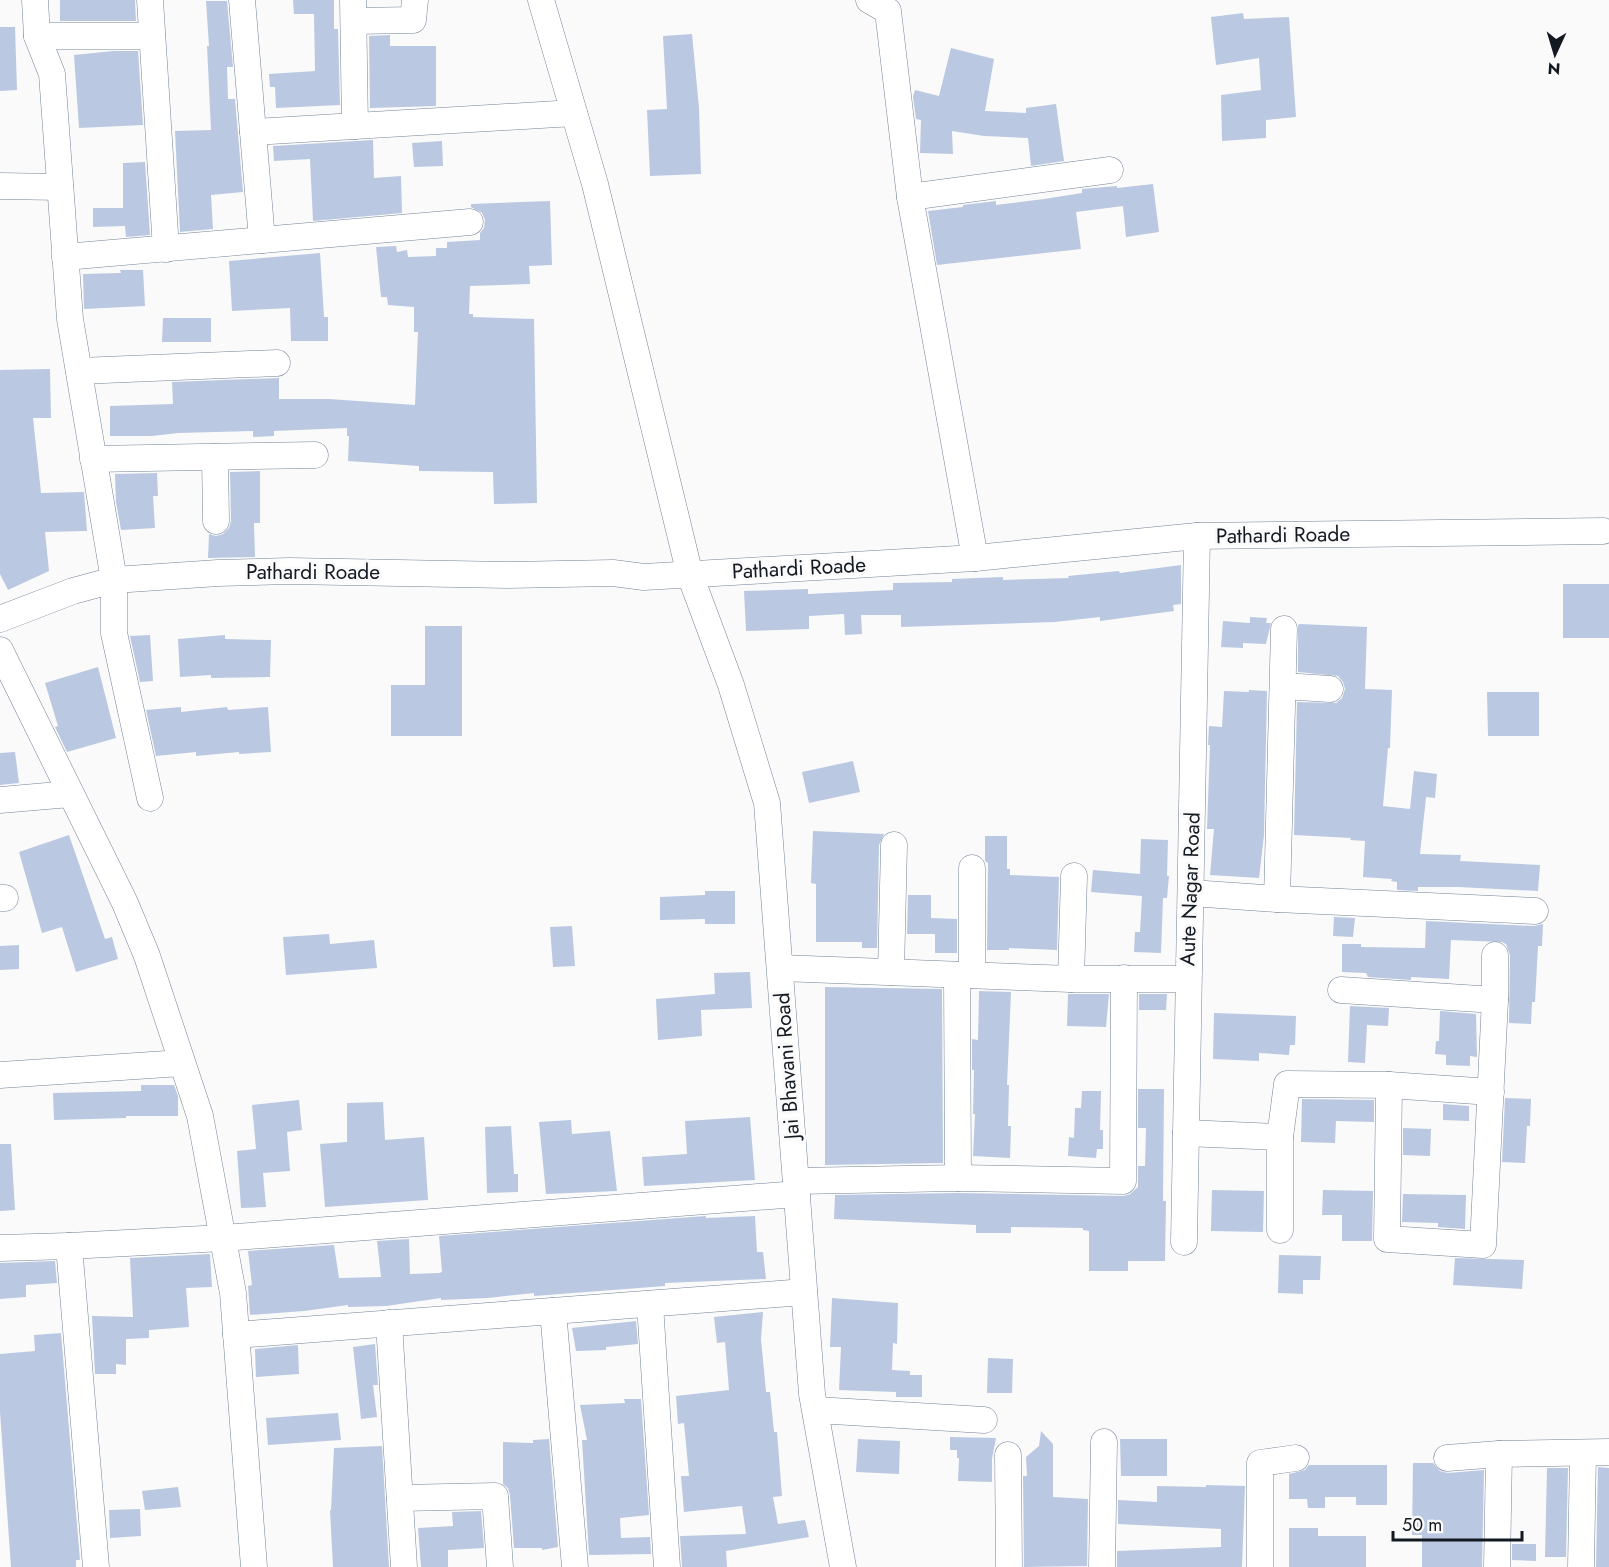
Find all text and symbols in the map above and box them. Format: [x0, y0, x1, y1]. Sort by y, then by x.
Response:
north arrow [1525, 24, 1585, 84]
text: N [1547, 57, 1561, 80]
street label: Pathardi Roade [1216, 519, 1351, 551]
street label: Pathardi Roade [731, 549, 867, 586]
street label: Pathardi Roade [246, 557, 380, 587]
street label: Aute Nagar Road [1172, 812, 1208, 966]
street label: Jai Bhavani Road [767, 992, 807, 1143]
scale bar [1393, 1504, 1522, 1542]
text: 50 m [1402, 1512, 1442, 1538]

